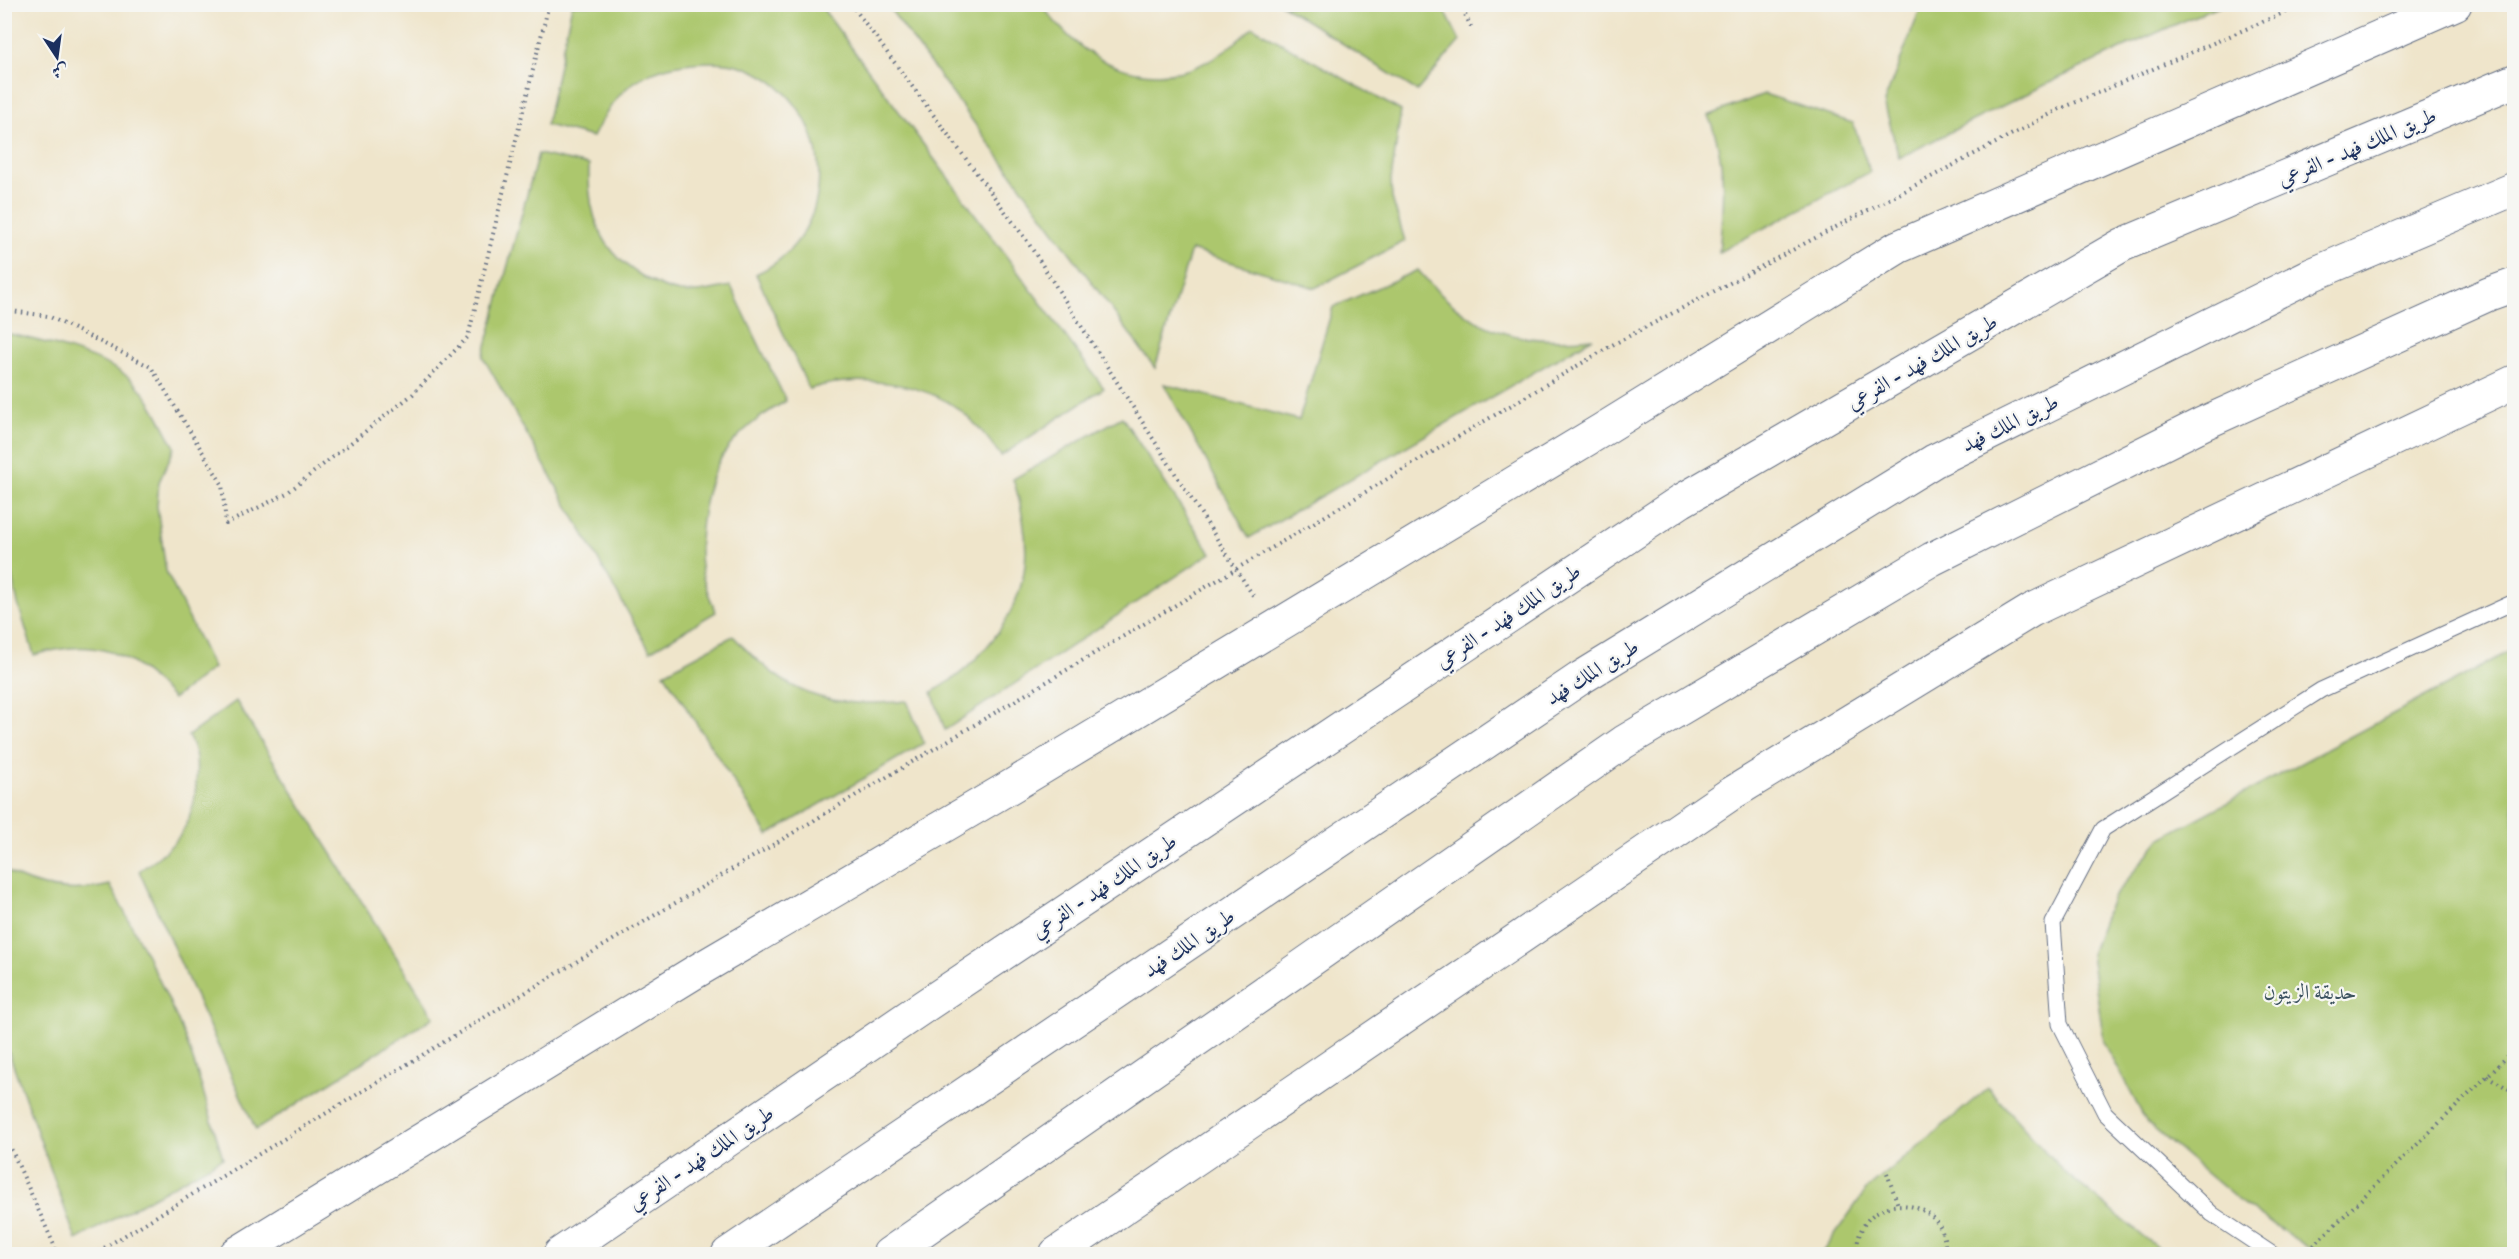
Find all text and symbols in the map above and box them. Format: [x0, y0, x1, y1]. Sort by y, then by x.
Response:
north arrow [27, 27, 87, 87]
text: ش [50, 58, 70, 81]
street label: طريق الملك فهد - الفرعي [2274, 103, 2442, 196]
street label: طريق الملك فهد - الفرعي [1842, 309, 2004, 419]
street label: طريق الملك فهد [1957, 389, 2064, 460]
street label: طريق الملك فهد - الفرعي [1431, 559, 1588, 678]
street label: طريق الملك فهد [1541, 634, 1645, 713]
street label: طريق الملك فهد - الفرعي [1027, 829, 1184, 948]
street label: طريق الملك فهد [1139, 904, 1241, 985]
park label: حديقة الزيتون [2263, 980, 2357, 1007]
street label: طريق الملك فهد - الفرعي [624, 1101, 781, 1220]

